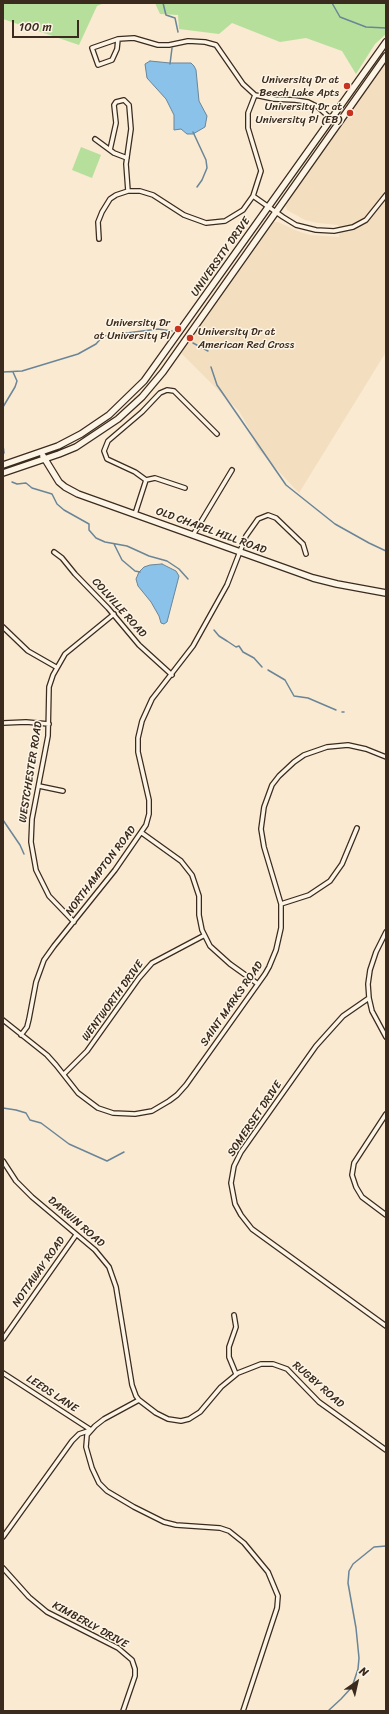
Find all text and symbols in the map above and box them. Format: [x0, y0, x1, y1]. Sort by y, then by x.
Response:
scale bar [14, 12, 81, 38]
text: 100 m [19, 16, 52, 38]
place label: University Dr at Beech Lake Apts [259, 73, 339, 99]
marker: University Dr at Beech Lake Apts [342, 81, 352, 91]
place label: University Dr at University Pl (EB) [256, 100, 342, 126]
marker: University Dr at University Pl (EB) [345, 108, 355, 118]
street label: UNIVERSITY DRIVE [189, 215, 253, 299]
place label: University Dr at University Pl [94, 316, 170, 342]
marker: University Dr at University Pl [173, 324, 183, 334]
place label: University Dr at American Red Cross [198, 325, 294, 351]
marker: University Dr at American Red Cross [185, 333, 195, 343]
street label: OLD CHAPEL HILL ROAD [154, 505, 268, 557]
street label: COLVILLE ROAD [89, 575, 149, 641]
street label: WESTCHESTER ROAD [16, 720, 46, 824]
street label: NORTHAMPTON ROAD [63, 824, 139, 918]
street label: WENTWORTH DRIVE [79, 958, 147, 1044]
street label: SAINT MARKS ROAD [198, 959, 266, 1049]
street label: SOMERSET DRIVE [225, 1079, 285, 1159]
street label: DARWIN ROAD [45, 1194, 107, 1250]
street label: NOTTAWAY ROAD [10, 1234, 68, 1310]
street label: RUGBY ROAD [289, 1359, 347, 1411]
street label: LEEDS LANE [24, 1372, 80, 1416]
street label: KIMBERLY DRIVE [50, 1599, 130, 1651]
north arrow [337, 1662, 377, 1702]
text: N [356, 1662, 372, 1682]

